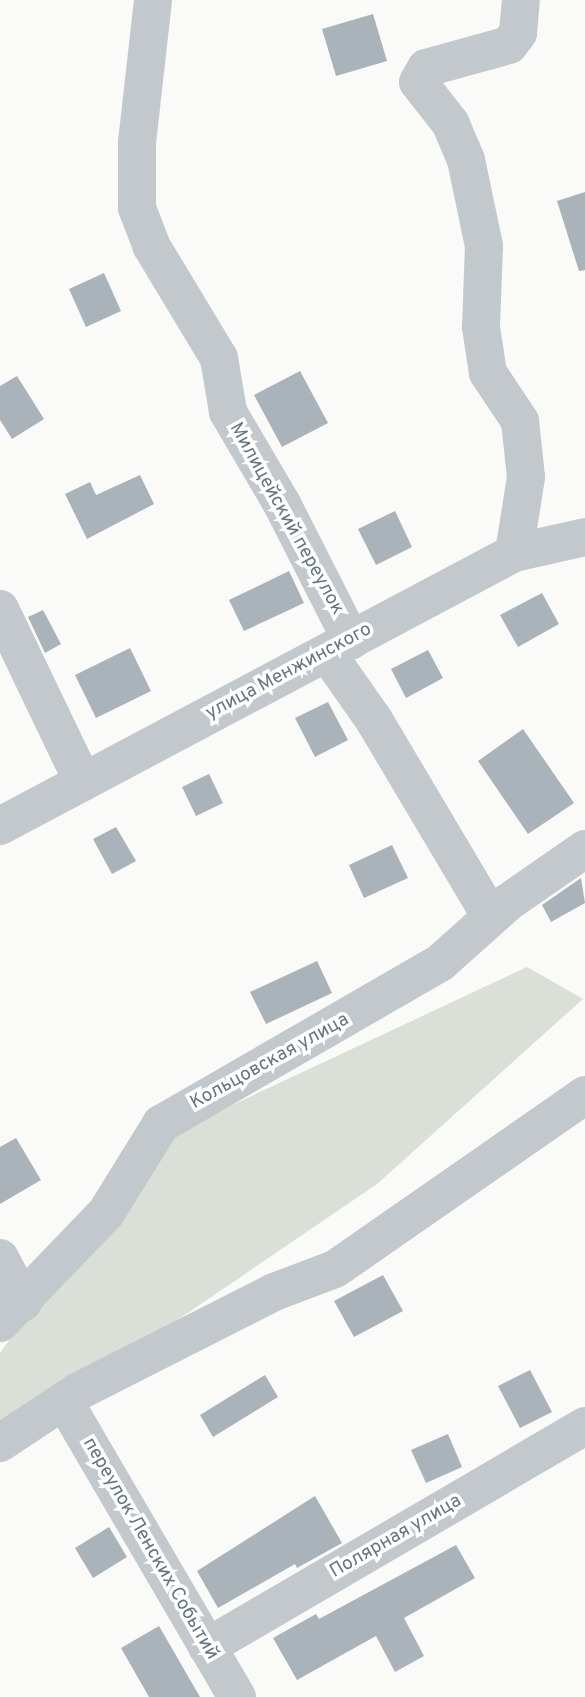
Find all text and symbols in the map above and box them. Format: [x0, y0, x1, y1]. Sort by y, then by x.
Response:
street label: Милицейский переулок [224, 419, 348, 619]
street label: улица Менжинского [202, 619, 376, 725]
street label: Кольцовская улица [187, 1009, 353, 1115]
street label: переулок Ленских Событий [77, 1434, 223, 1664]
street label: Полярная улица [326, 1490, 466, 1584]

